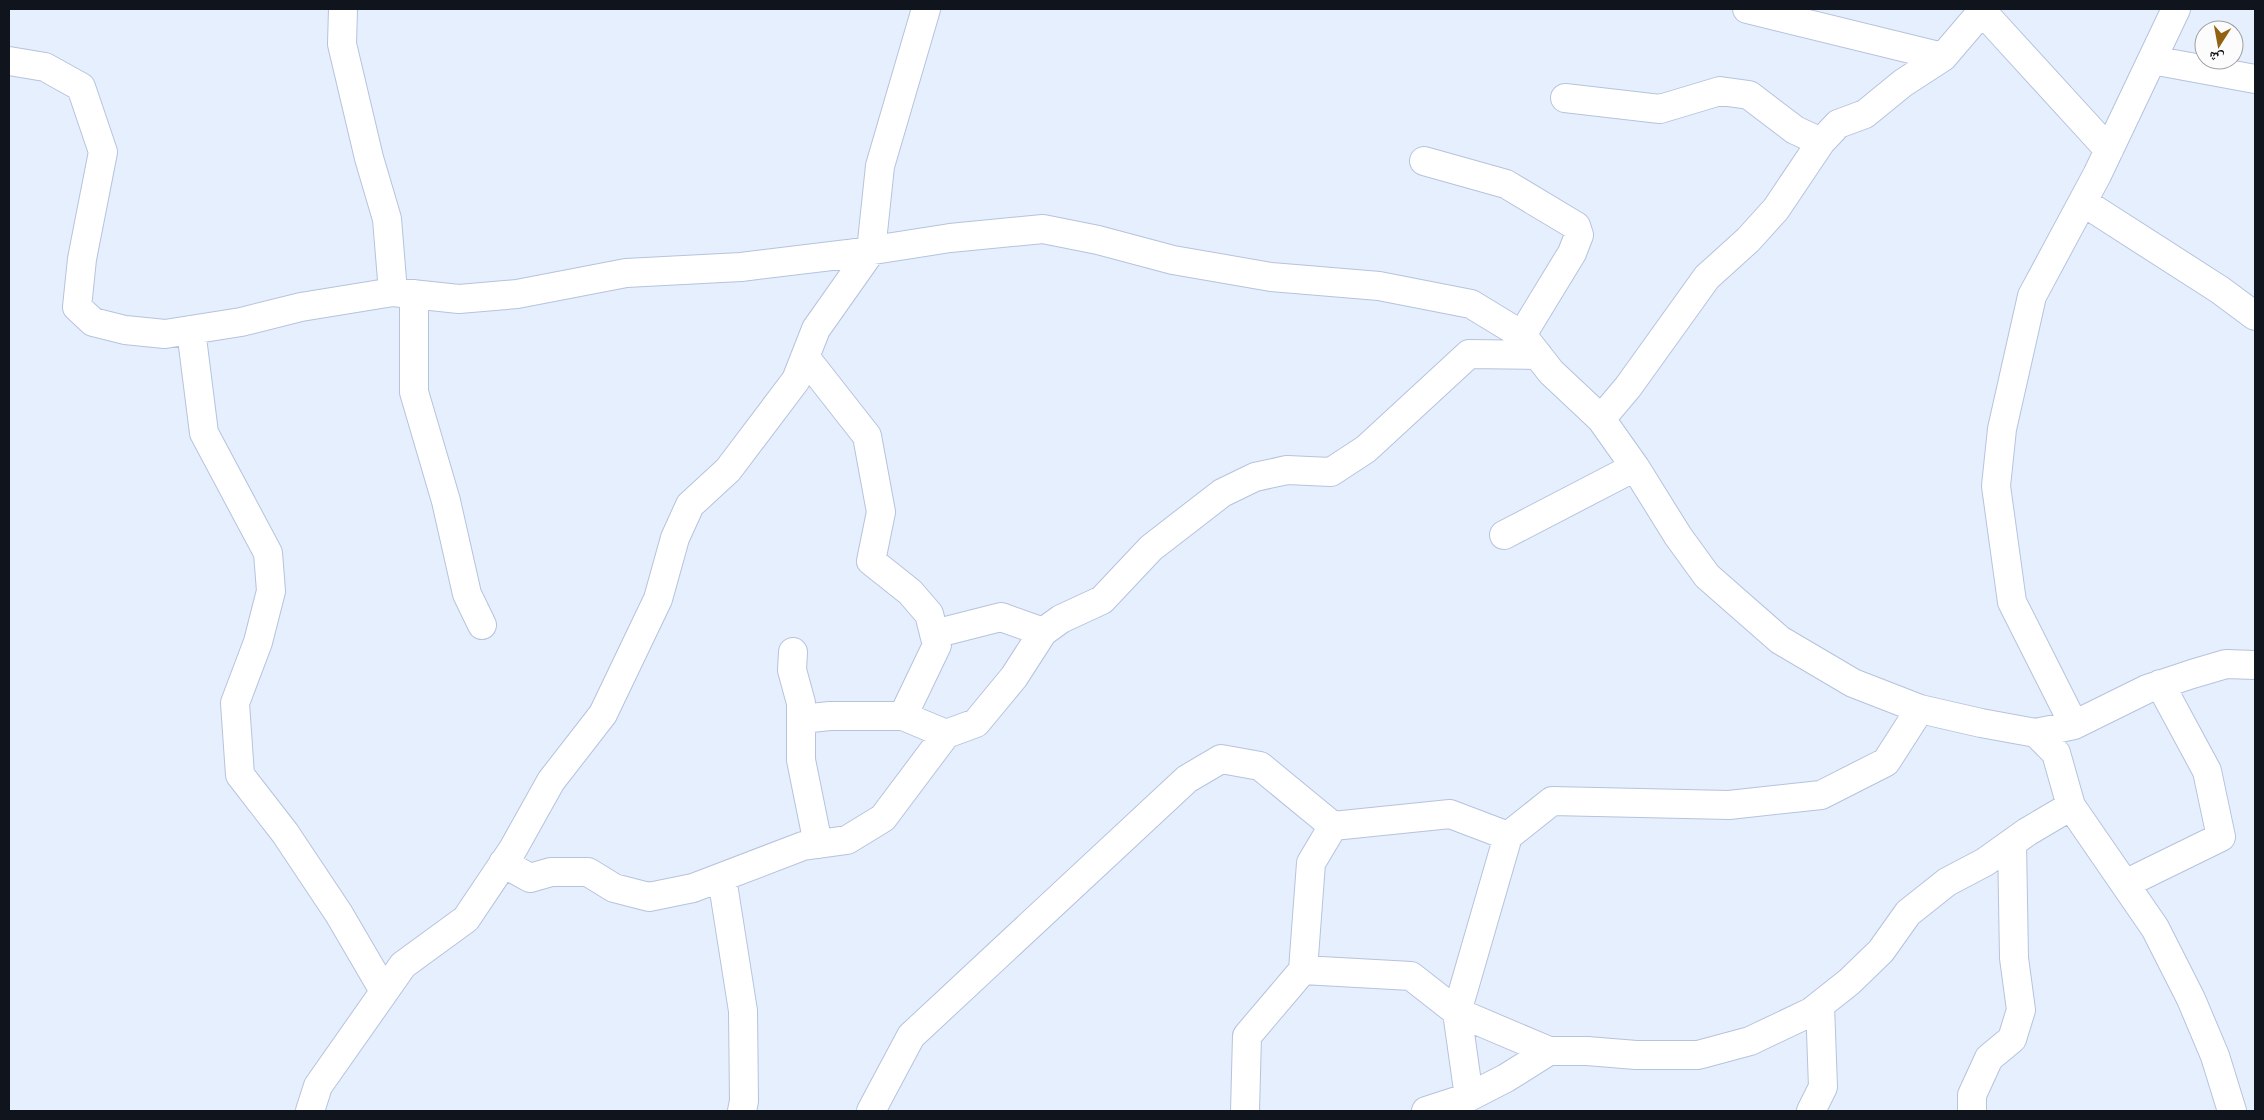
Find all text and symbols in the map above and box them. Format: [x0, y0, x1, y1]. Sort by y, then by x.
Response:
north arrow [2194, 20, 2244, 70]
text: ش [2207, 47, 2226, 68]

